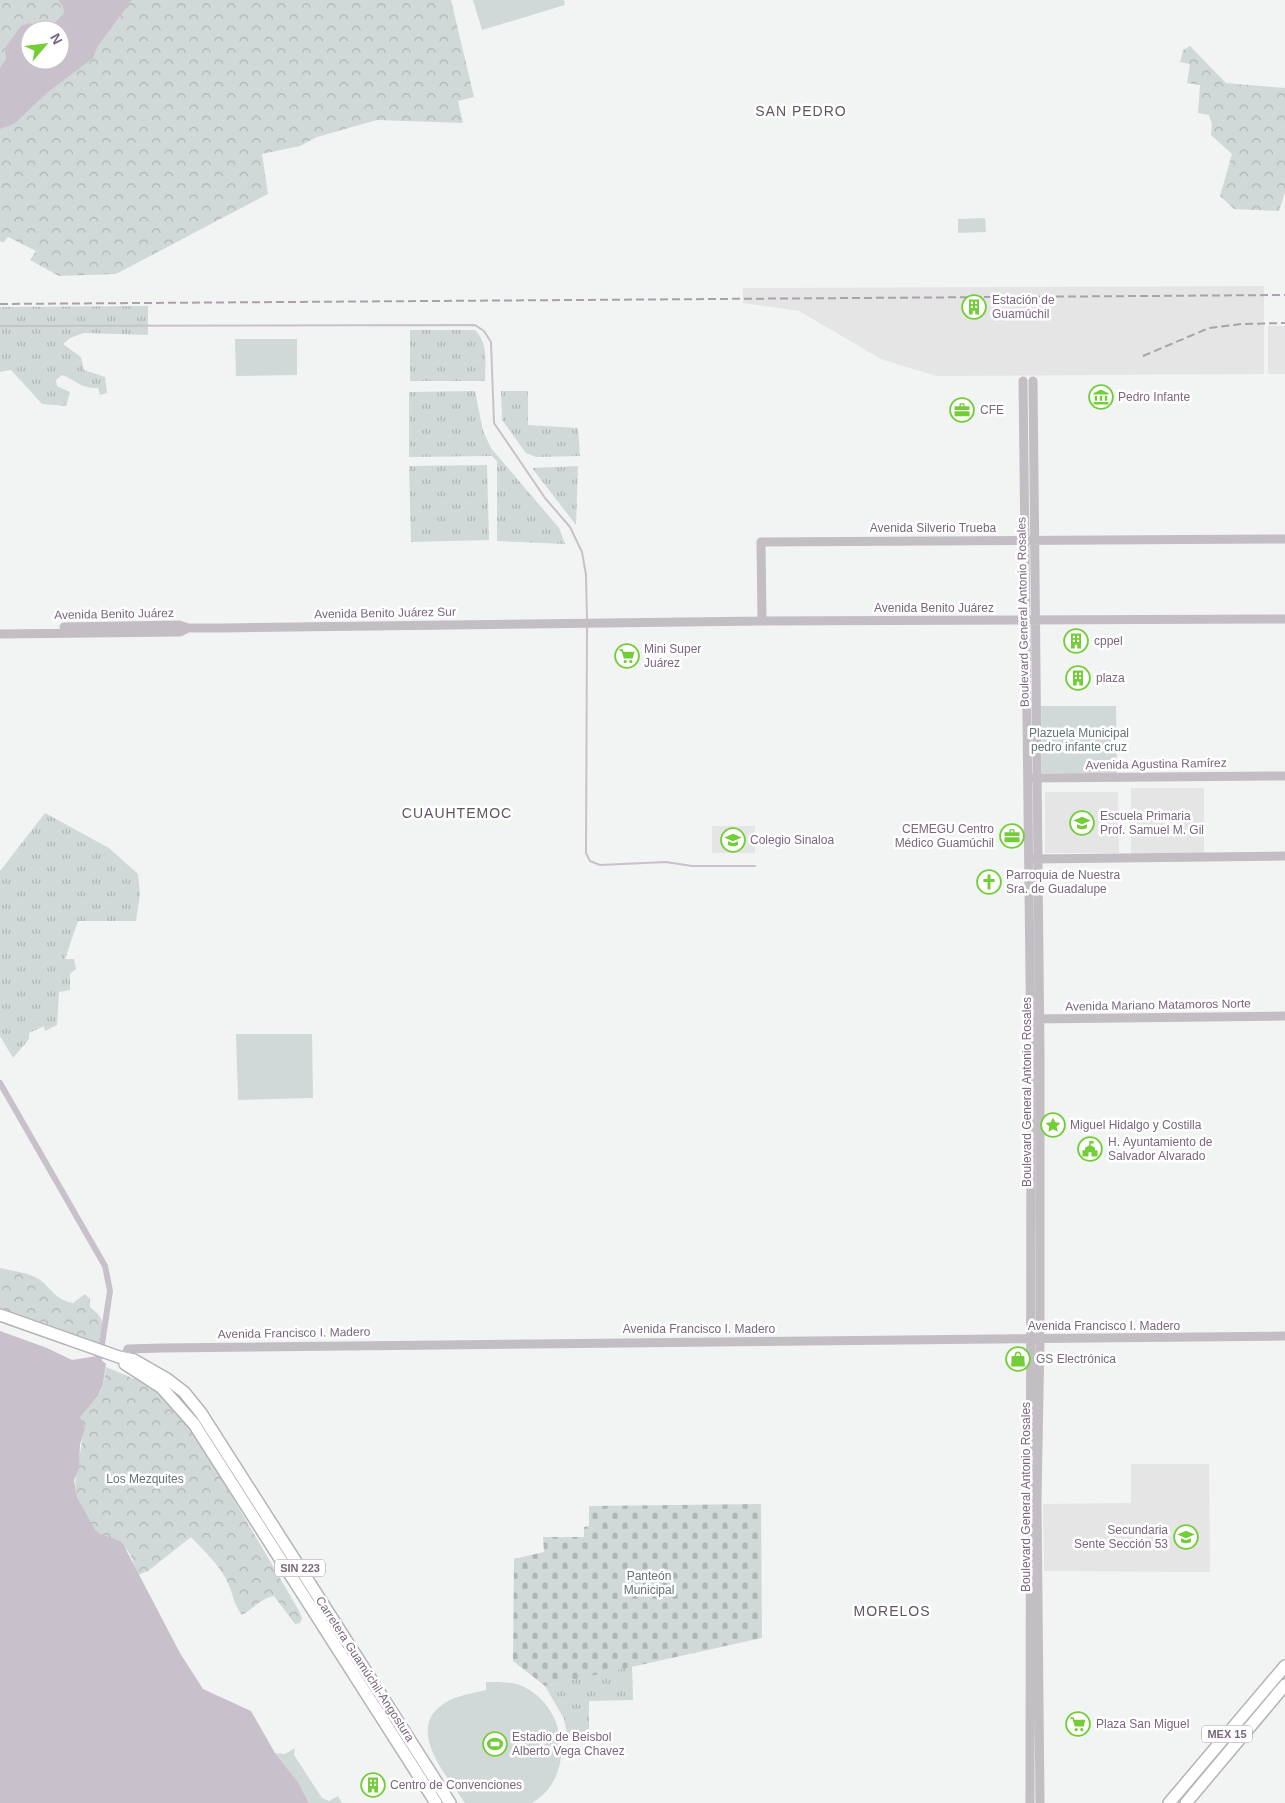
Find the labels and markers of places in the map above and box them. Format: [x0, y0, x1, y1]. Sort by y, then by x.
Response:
place label: Estación de Guamúchil [992, 293, 1055, 321]
building icon: Estación de Guamúchil [961, 294, 987, 320]
museum icon: Pedro Infante [1088, 384, 1114, 410]
place label: Pedro Infante [1118, 390, 1190, 404]
office icon: CFE [949, 397, 975, 423]
place label: CFE [980, 403, 1004, 417]
building icon: cppel [1063, 628, 1089, 654]
place label: cppel [1094, 634, 1123, 648]
place label: Mini Super Juárez [644, 642, 701, 670]
supermarket icon: Mini Super Juárez [614, 643, 640, 669]
building icon: plaza [1065, 665, 1091, 691]
place label: plaza [1096, 671, 1125, 685]
place label: Escuela Primaria Prof. Samuel M. Gil [1100, 809, 1204, 837]
school or university icon: Escuela Primaria Prof. Samuel M. Gil [1069, 810, 1095, 836]
place label: CEMEGU Centro Médico Guamúchil [895, 822, 994, 850]
office icon: CEMEGU Centro Médico Guamúchil [999, 823, 1025, 849]
school or university icon: Colegio Sinaloa [720, 827, 746, 853]
place label: Colegio Sinaloa [750, 833, 834, 847]
place label: Parroquia de Nuestra Sra. de Guadalupe [1006, 868, 1120, 896]
church icon: Parroquia de Nuestra Sra. de Guadalupe [976, 869, 1002, 895]
place icon: Miguel Hidalgo y Costilla [1040, 1112, 1066, 1138]
place label: Miguel Hidalgo y Costilla [1070, 1118, 1202, 1132]
place label: H. Ayuntamiento de Salvador Alvarado [1108, 1135, 1213, 1163]
public building icon: H. Ayuntamiento de Salvador Alvarado [1077, 1136, 1103, 1162]
shop icon: GS Electrónica [1005, 1346, 1031, 1372]
place label: GS Electrónica [1036, 1352, 1116, 1366]
place label: Secundaria Sente Sección 53 [1074, 1523, 1168, 1551]
school or university icon: Secundaria Sente Sección 53 [1173, 1524, 1199, 1550]
supermarket icon: Plaza San Miguel [1065, 1711, 1091, 1737]
place label: Plaza San Miguel [1096, 1717, 1189, 1731]
place label: Estadio de Beisbol Alberto Vega Chavez [512, 1730, 625, 1758]
sports icon: Estadio de Beisbol Alberto Vega Chavez [482, 1731, 508, 1757]
building icon: Centro de Convenciones [360, 1772, 386, 1798]
place label: Centro de Convenciones [390, 1778, 522, 1792]

